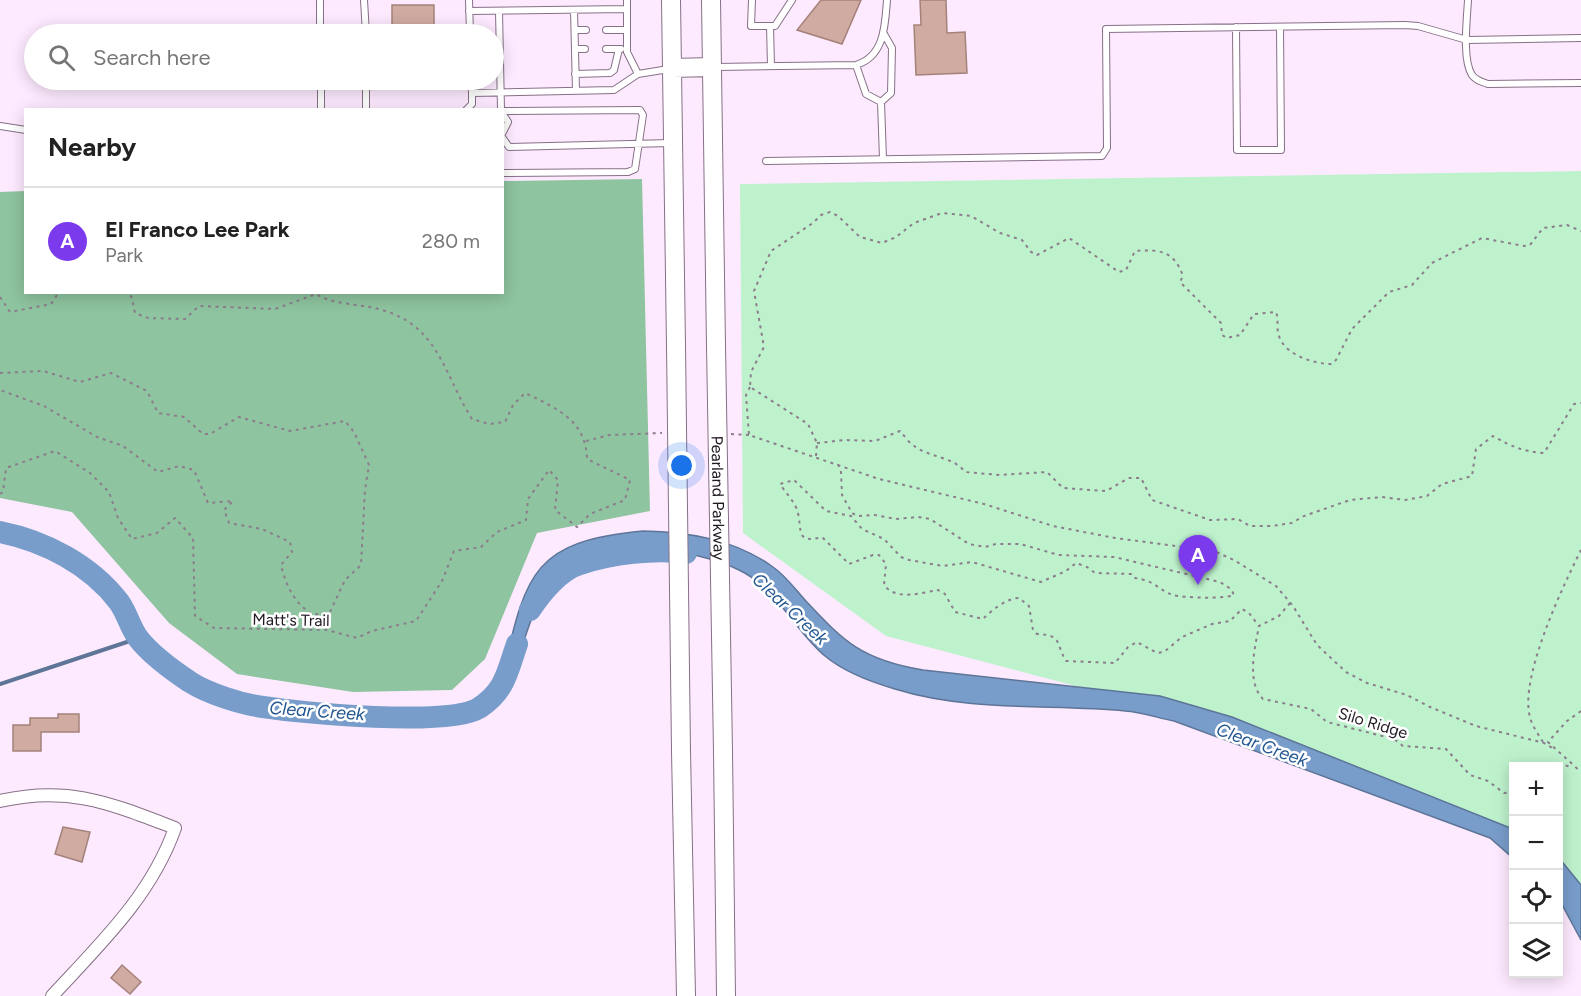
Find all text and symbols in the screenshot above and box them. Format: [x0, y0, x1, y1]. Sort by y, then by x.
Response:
search box [24, 24, 504, 90]
icon: search [45, 41, 78, 74]
text: Search here [93, 44, 211, 71]
text: Nearby [48, 131, 136, 163]
text: El Franco Lee Park [105, 216, 290, 243]
text: A [60, 229, 75, 253]
text: 280 m [422, 229, 480, 253]
text: Park [105, 243, 143, 267]
street label: Pearland Parkway [708, 435, 729, 561]
your location [667, 451, 696, 480]
pin: A [1178, 536, 1218, 585]
water label: Clear Creek [748, 568, 833, 650]
street label: Matt's Trail [252, 610, 330, 630]
water label: Clear Creek [269, 697, 367, 725]
street label: Silo Ridge [1336, 703, 1410, 743]
water label: Clear Creek [1213, 718, 1312, 772]
map controls [1509, 762, 1563, 978]
button: + [1509, 762, 1563, 816]
button: − [1509, 816, 1563, 870]
button: locate [1509, 870, 1563, 924]
button: layers [1509, 924, 1563, 978]

